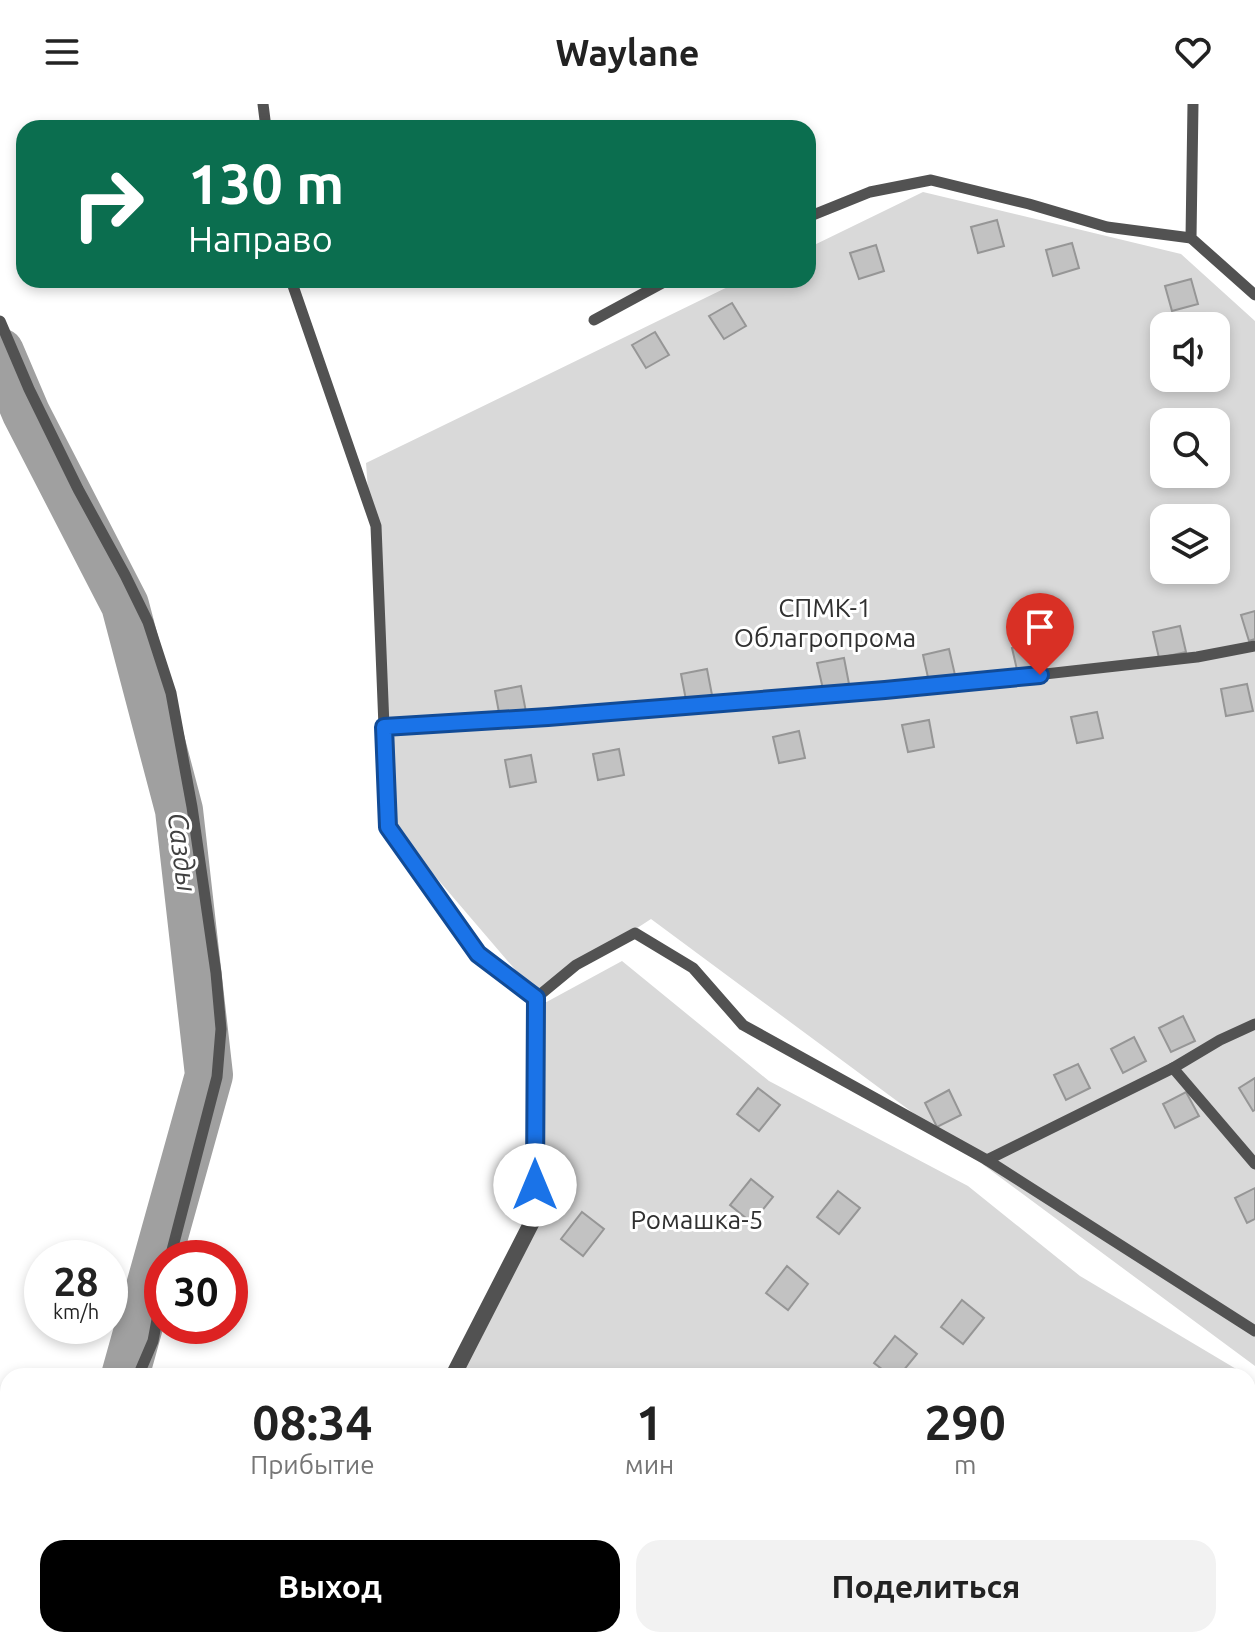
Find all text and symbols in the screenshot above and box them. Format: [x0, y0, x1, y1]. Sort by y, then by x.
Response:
icon: menu [40, 30, 84, 74]
icon: heart [1171, 30, 1215, 74]
text: Waylane [556, 32, 699, 73]
icon: right [56, 152, 160, 256]
text: 130 m [188, 152, 344, 215]
text: Направо [188, 218, 333, 259]
map controls [1150, 312, 1230, 584]
button: sound [1150, 312, 1230, 392]
button: search [1150, 408, 1230, 488]
button: layers [1150, 504, 1230, 584]
park label: СПМК-1 Облагропрома [734, 593, 916, 652]
pin [1006, 593, 1074, 675]
icon: arrive [1018, 605, 1062, 649]
water label: Сазды [163, 811, 203, 894]
position arrow [493, 1143, 577, 1227]
park label: Ромашка-5 [631, 1205, 763, 1234]
speed limit sign: 30 [144, 1240, 248, 1344]
text: 28 [53, 1259, 99, 1304]
text: km/h [53, 1300, 99, 1323]
text: 08:34 [252, 1395, 372, 1449]
text: 1 [636, 1395, 663, 1449]
text: 290 [925, 1395, 1006, 1449]
text: Прибытие [250, 1450, 375, 1479]
text: мин [625, 1450, 674, 1479]
text: m [954, 1450, 976, 1479]
button: Выход [40, 1540, 620, 1632]
button: Поделиться [636, 1540, 1216, 1632]

